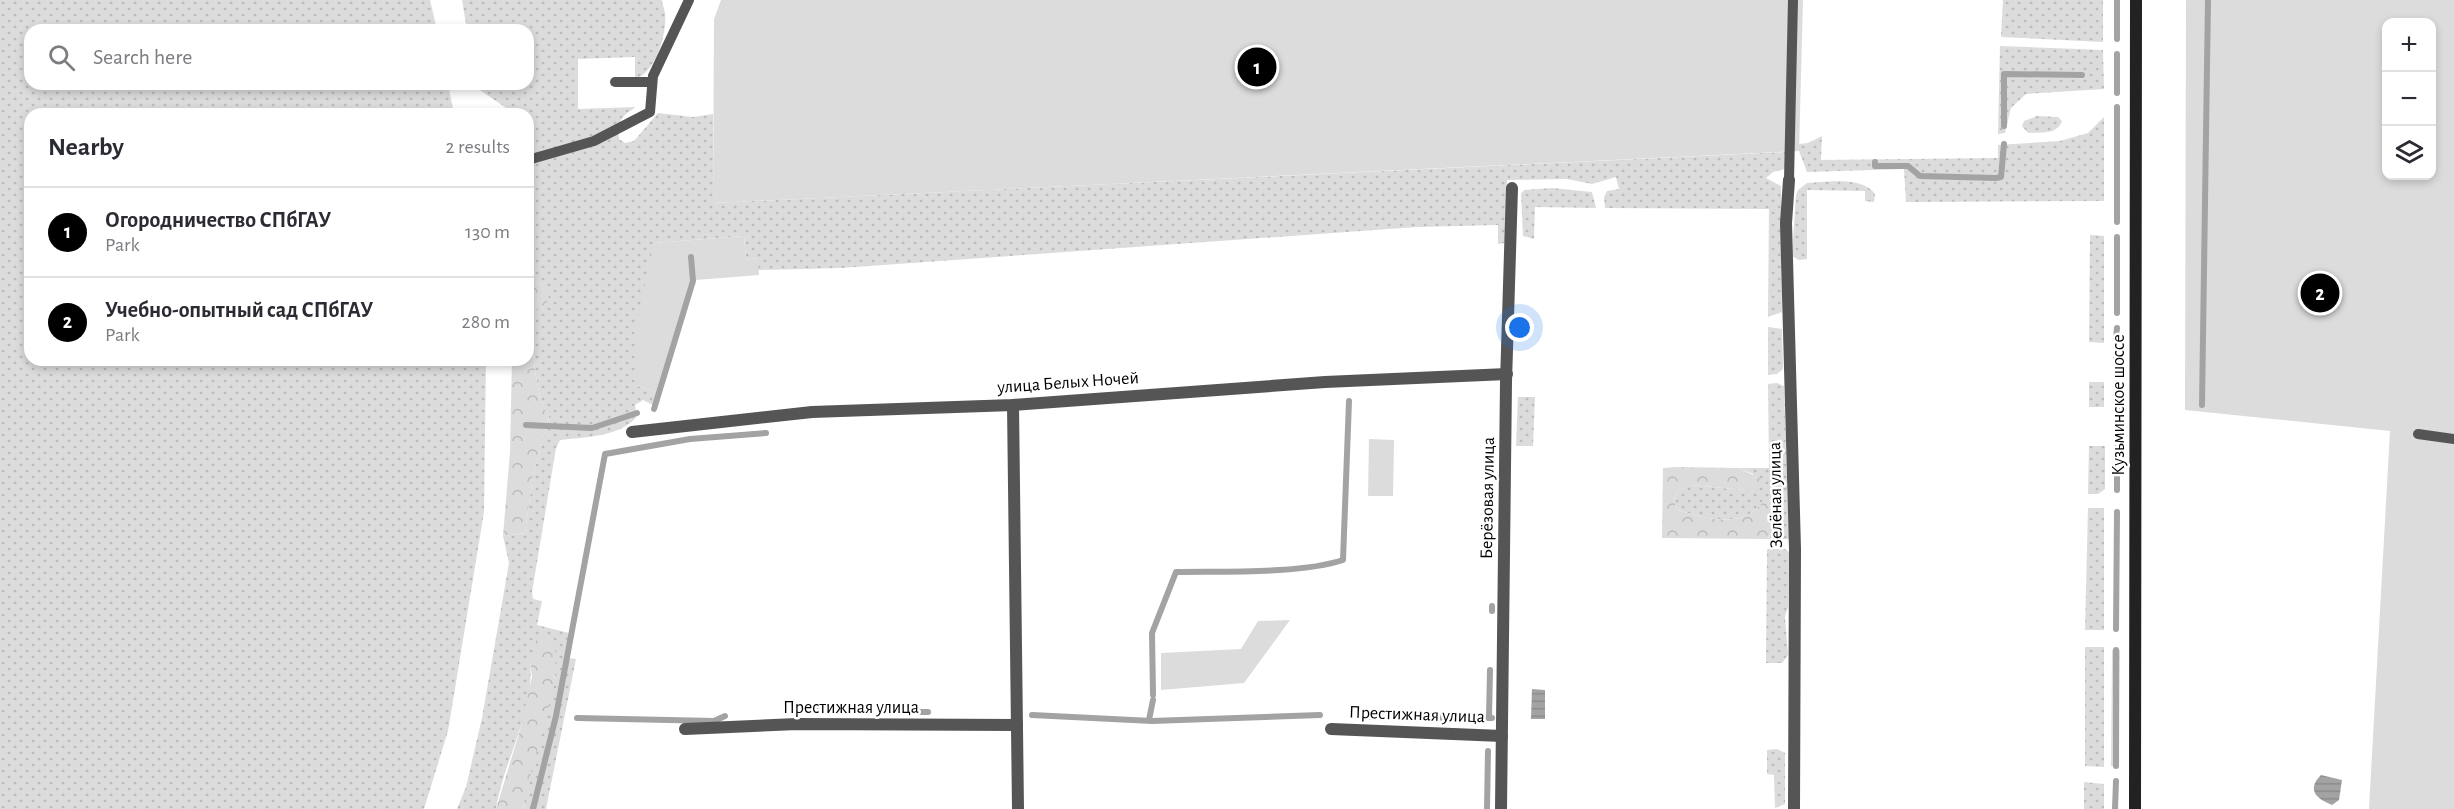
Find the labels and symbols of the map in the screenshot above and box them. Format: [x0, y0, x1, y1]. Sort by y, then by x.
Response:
pin: 1 [1238, 44, 1276, 90]
pin: 2 [2300, 270, 2340, 316]
your location [1505, 313, 1534, 342]
street label: Кузьминское шоссе [2110, 334, 2128, 476]
street label: улица Белых Ночей [996, 369, 1139, 397]
street label: Берёзовая улица [1478, 437, 1498, 559]
street label: Зелёная улица [1766, 442, 1786, 548]
street label: Престижная улица [783, 699, 919, 717]
street label: Престижная улица [1349, 704, 1485, 726]

